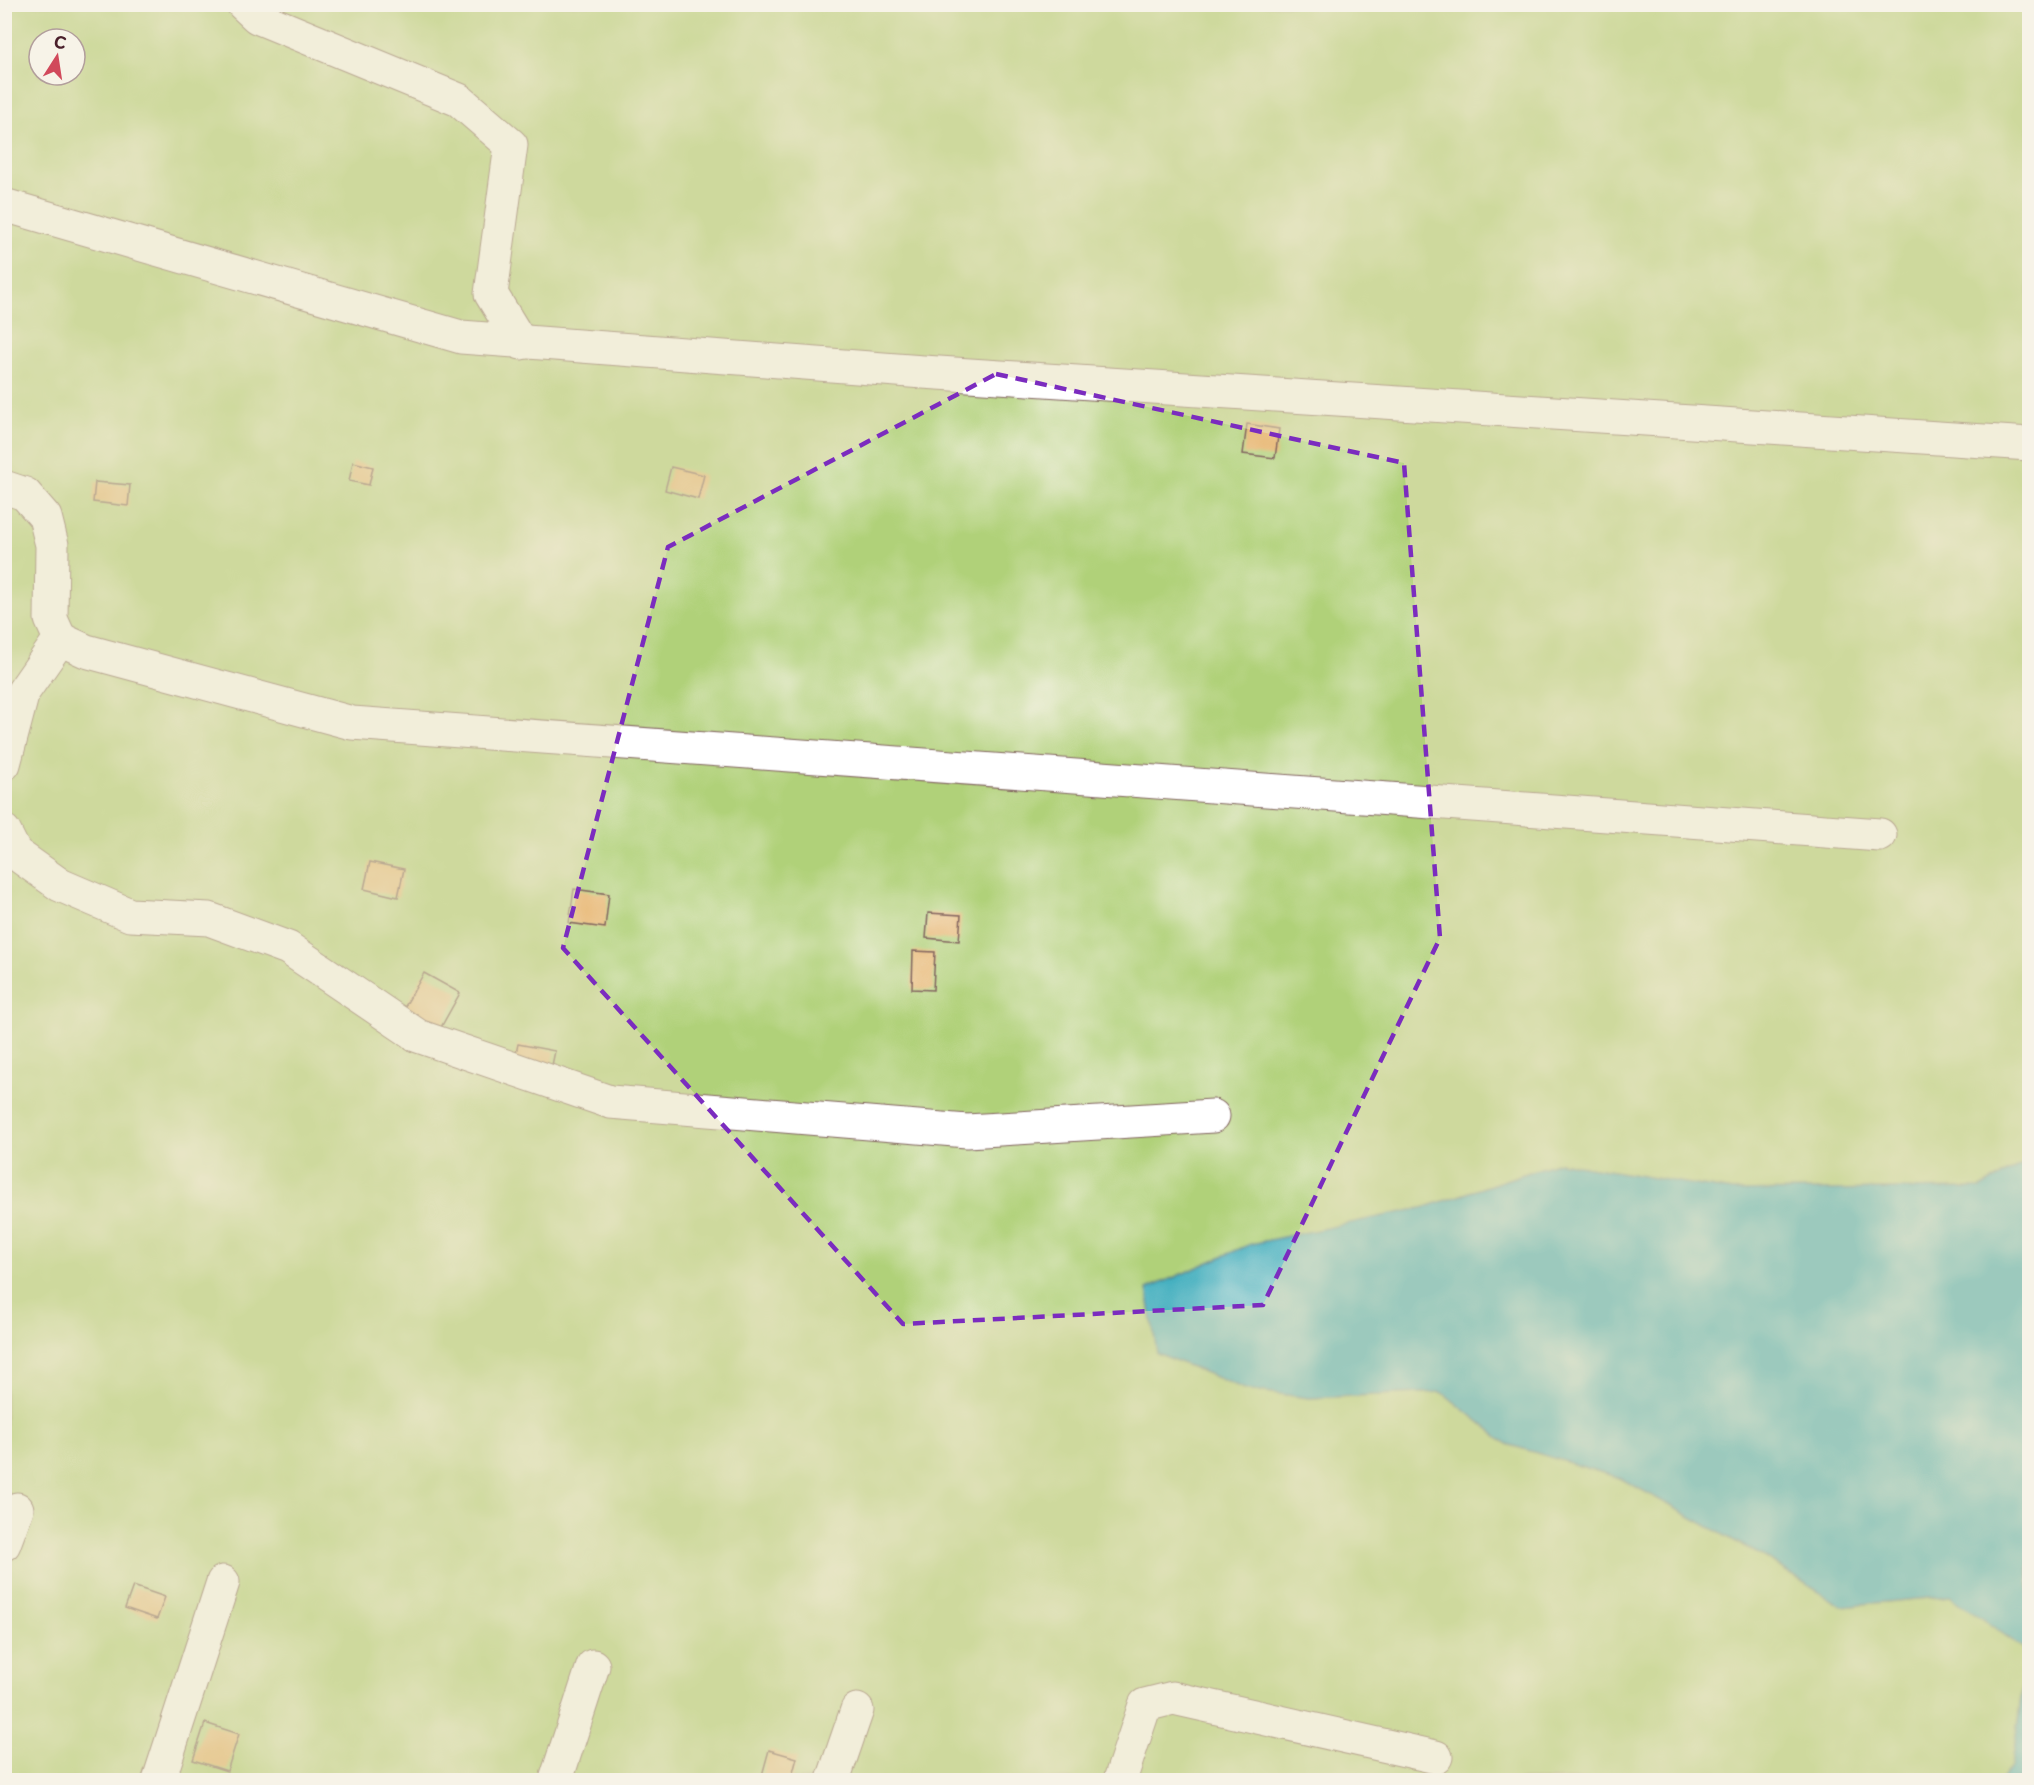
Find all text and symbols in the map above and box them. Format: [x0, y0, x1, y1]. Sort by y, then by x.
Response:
north arrow [27, 27, 87, 87]
text: С [52, 28, 69, 54]

